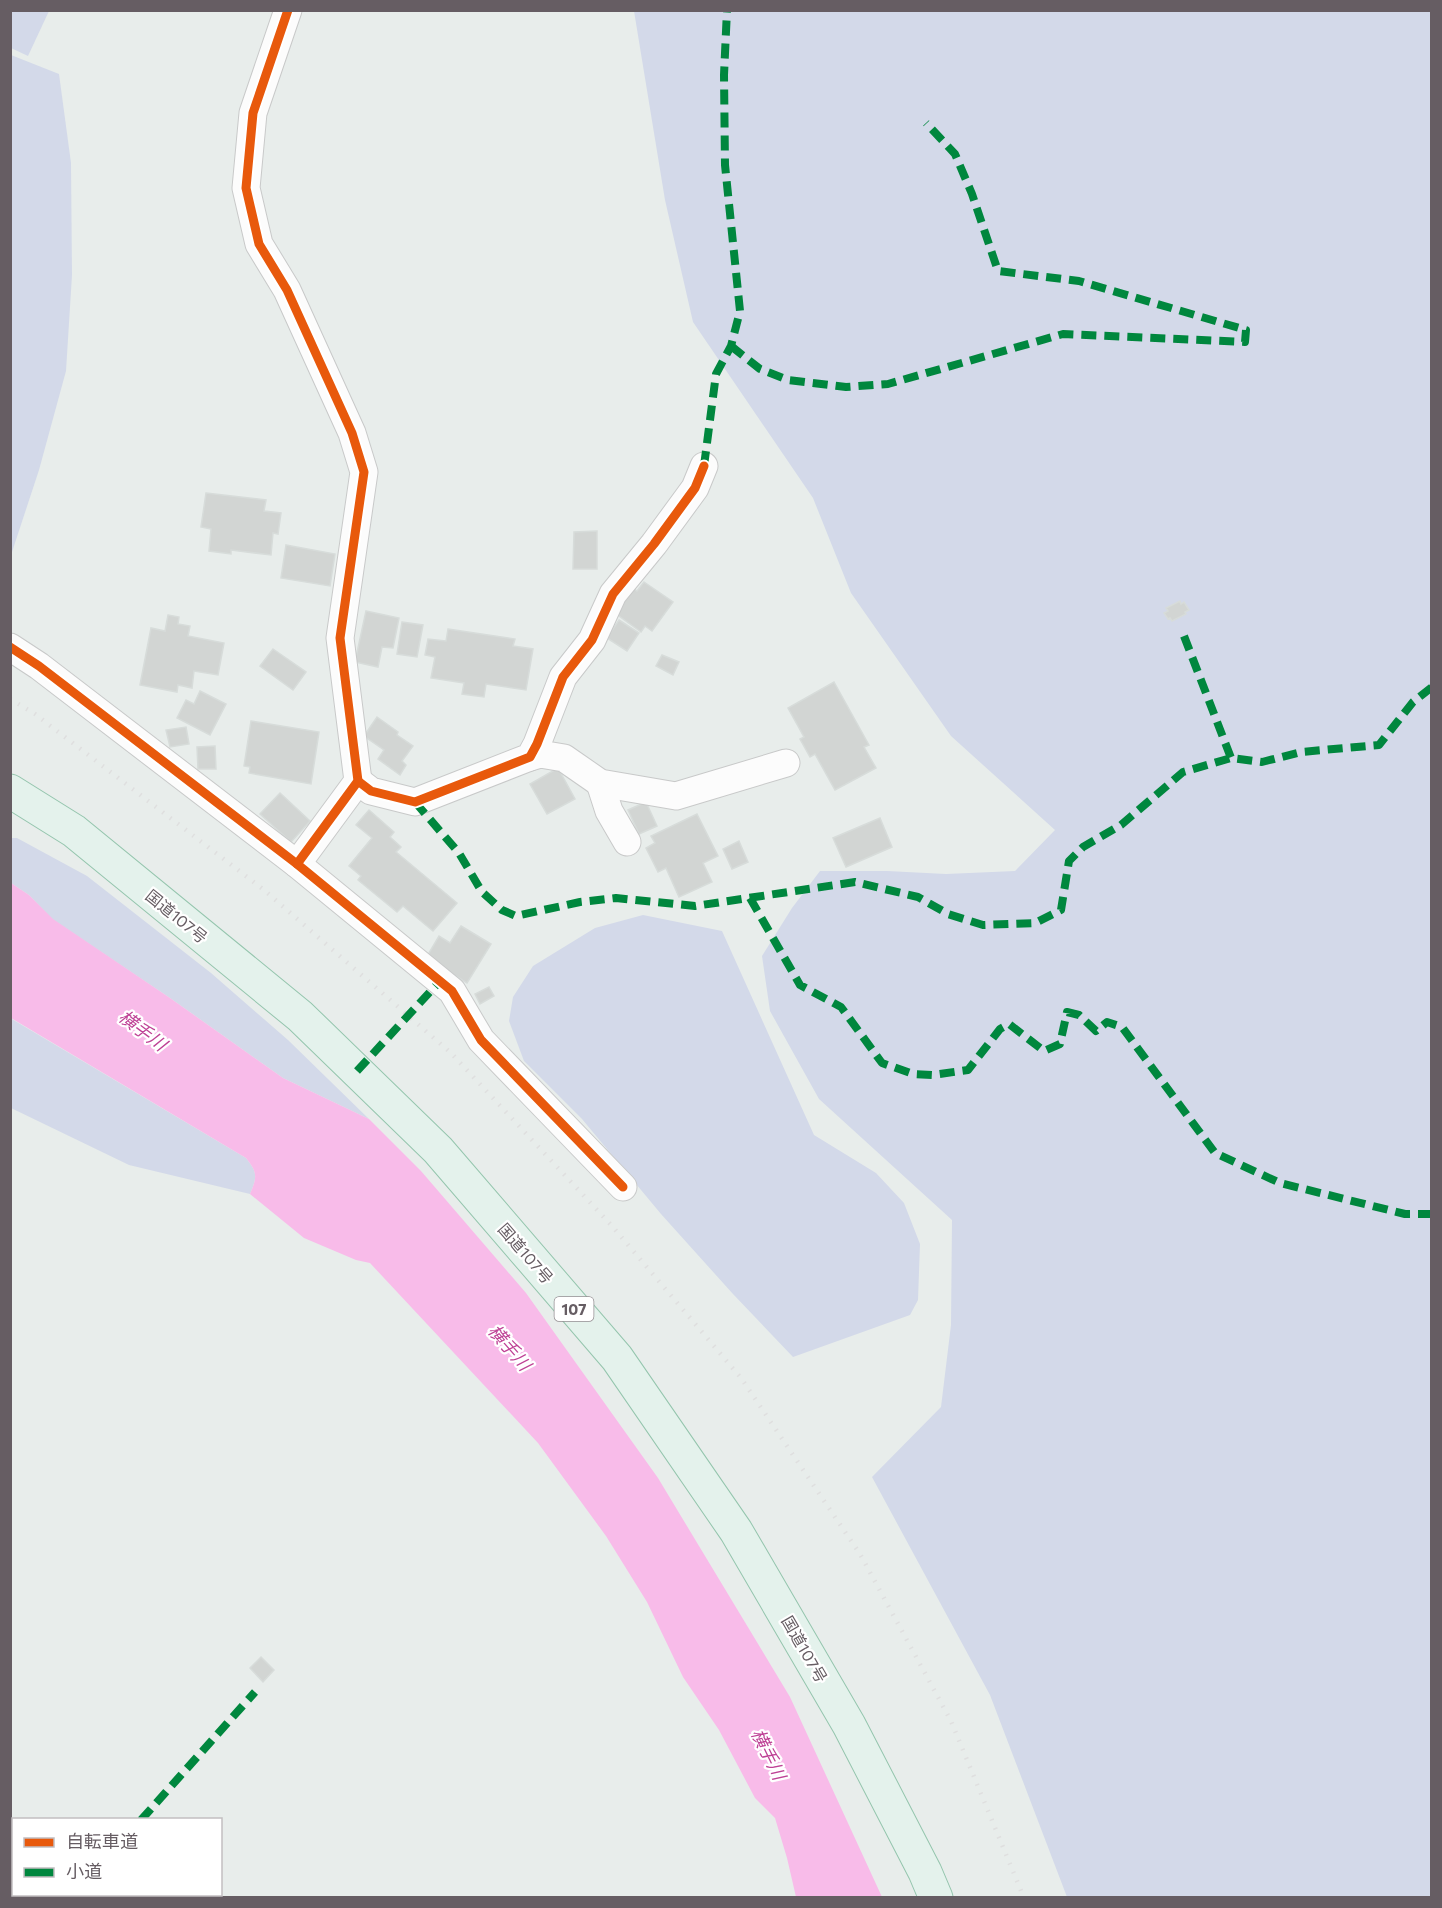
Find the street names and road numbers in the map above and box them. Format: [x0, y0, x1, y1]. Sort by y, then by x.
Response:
street label: 国道107号 [142, 885, 212, 947]
street label: 国道107号 [495, 1219, 557, 1287]
road number: 107 [554, 1297, 594, 1321]
street label: 国道107号 [778, 1612, 832, 1686]

